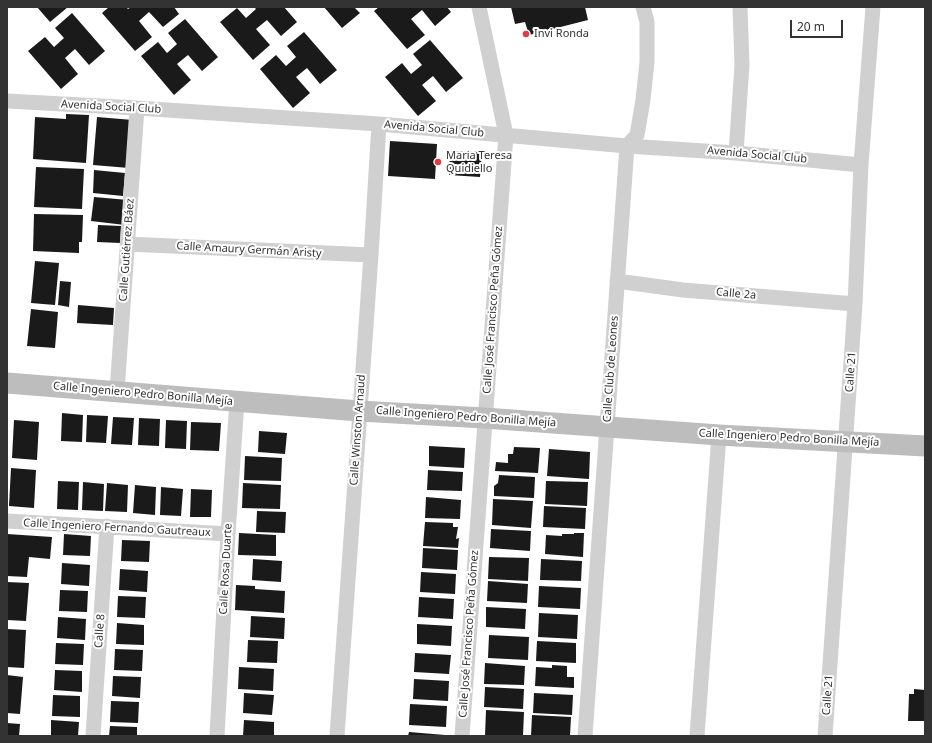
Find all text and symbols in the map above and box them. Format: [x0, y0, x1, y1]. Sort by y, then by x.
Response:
scale bar [792, 12, 845, 38]
text: 20 m [797, 18, 825, 35]
place label: Invi Ronda [534, 27, 589, 41]
marker: Invi Ronda [521, 29, 531, 39]
street label: Avenida Social Club [61, 98, 161, 116]
street label: Avenida Social Club [383, 118, 485, 140]
street label: Avenida Social Club [706, 144, 808, 166]
place label: Maria Teresa Quidiello [446, 149, 512, 175]
marker: Maria Teresa Quidiello [433, 157, 443, 167]
street label: Calle Gutiérrez Báez [117, 198, 137, 302]
street label: Calle José Francisco Peña Gómez [481, 226, 505, 394]
street label: Calle Amaury Germán Aristy [176, 240, 322, 260]
street label: Calle 2a [715, 286, 757, 302]
street label: Calle Club de Leones [601, 315, 621, 423]
street label: Calle 21 [843, 351, 859, 393]
street label: Calle Winston Arnaud [348, 374, 368, 486]
street label: Calle Ingeniero Pedro Bonilla Mejía [52, 380, 234, 408]
street label: Calle Ingeniero Pedro Bonilla Mejía [375, 404, 557, 430]
street label: Calle Ingeniero Pedro Bonilla Mejía [698, 427, 880, 449]
street label: Calle Ingeniero Fernando Gautreaux [23, 516, 211, 540]
street label: Calle Rosa Duarte [217, 523, 235, 615]
street label: Calle José Francisco Peña Gómez [457, 550, 481, 718]
street label: Calle 8 [92, 614, 108, 648]
street label: Calle 21 [820, 674, 836, 716]

